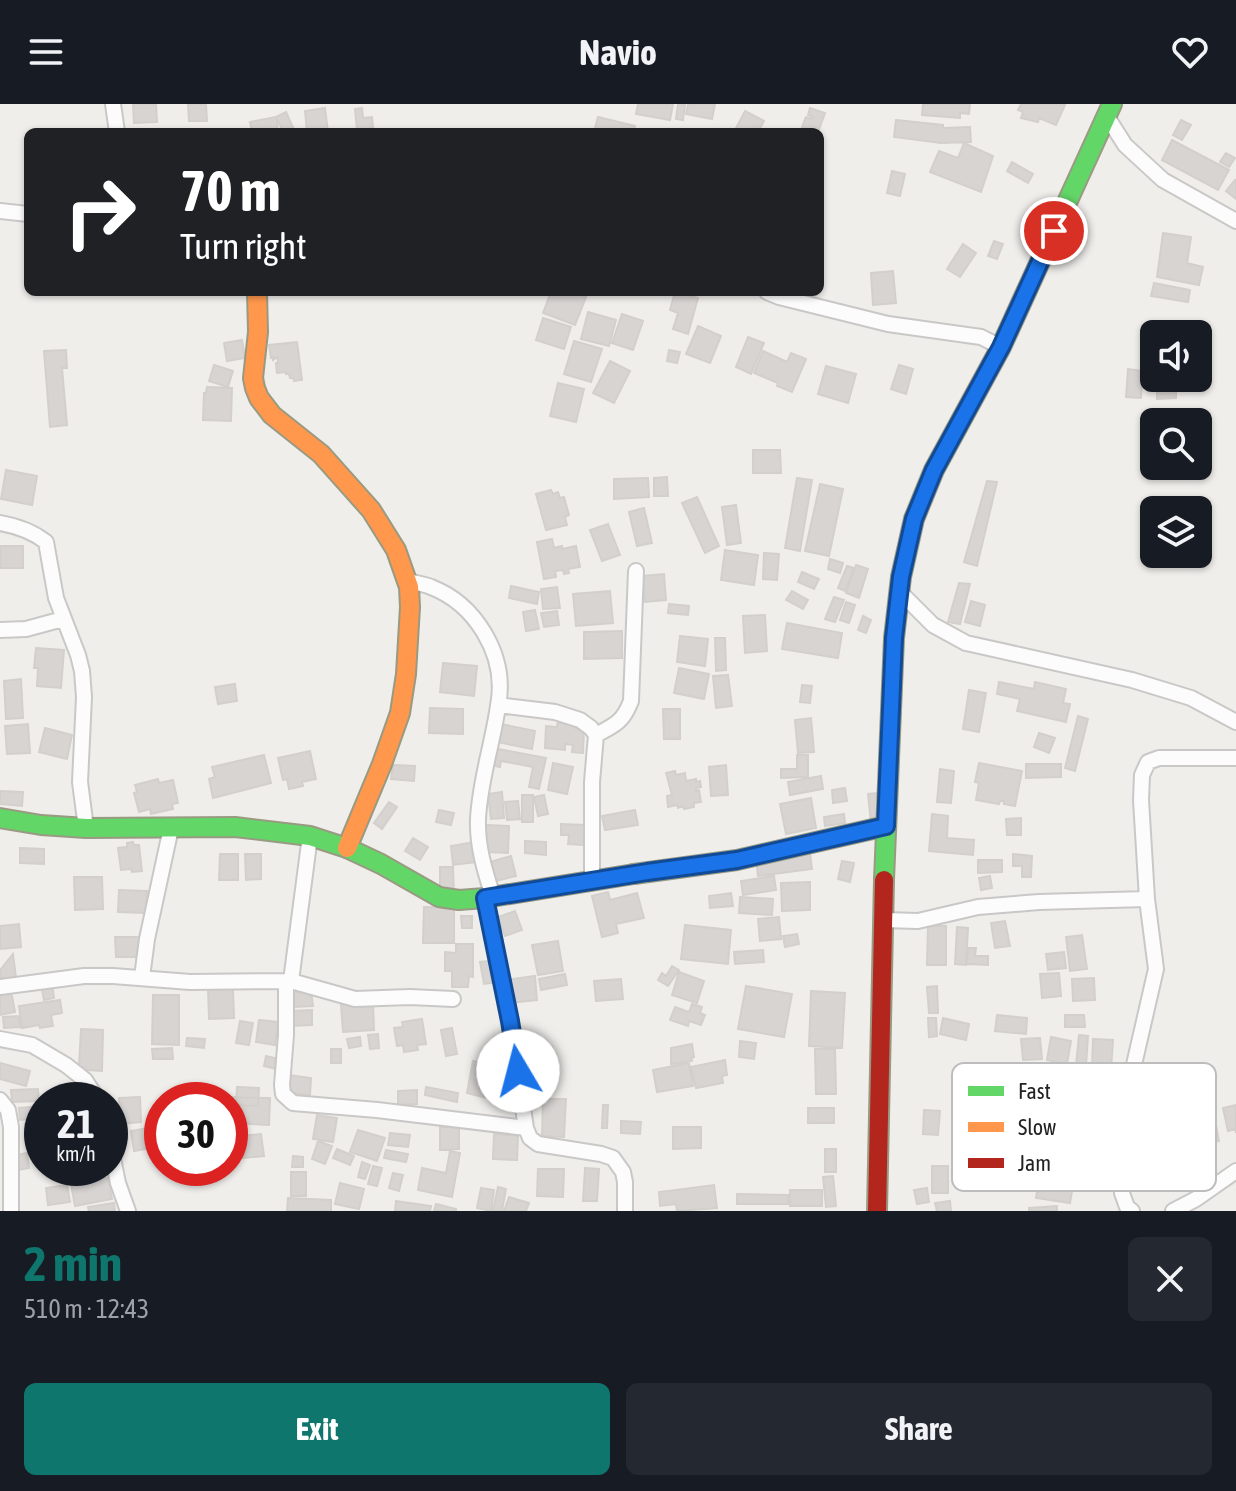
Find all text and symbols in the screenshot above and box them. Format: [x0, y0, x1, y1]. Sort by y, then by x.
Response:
icon: menu [24, 30, 68, 74]
icon: heart [1168, 30, 1212, 74]
text: Navio [579, 31, 657, 73]
text: 70 m [180, 159, 281, 223]
icon: right [48, 160, 152, 264]
pin [1020, 197, 1088, 265]
icon: arrive [1032, 209, 1076, 253]
text: Turn right [180, 225, 307, 267]
map controls [1140, 320, 1212, 568]
button: sound [1140, 320, 1212, 392]
button: search [1140, 408, 1212, 480]
button: layers [1140, 496, 1212, 568]
position arrow [476, 1029, 560, 1113]
legend [952, 1063, 1216, 1191]
text: Fast [1018, 1078, 1051, 1104]
speed limit sign: 30 [144, 1082, 248, 1186]
text: 21 [57, 1101, 95, 1146]
text: Slow [1018, 1114, 1056, 1140]
text: km/h [56, 1142, 96, 1165]
text: Jam [1018, 1150, 1051, 1176]
text: 2 min [24, 1236, 122, 1291]
button: close [1128, 1237, 1212, 1321]
text: 510 m · 12:43 [24, 1294, 149, 1324]
button: Exit [24, 1383, 610, 1475]
button: Share [626, 1383, 1212, 1475]

